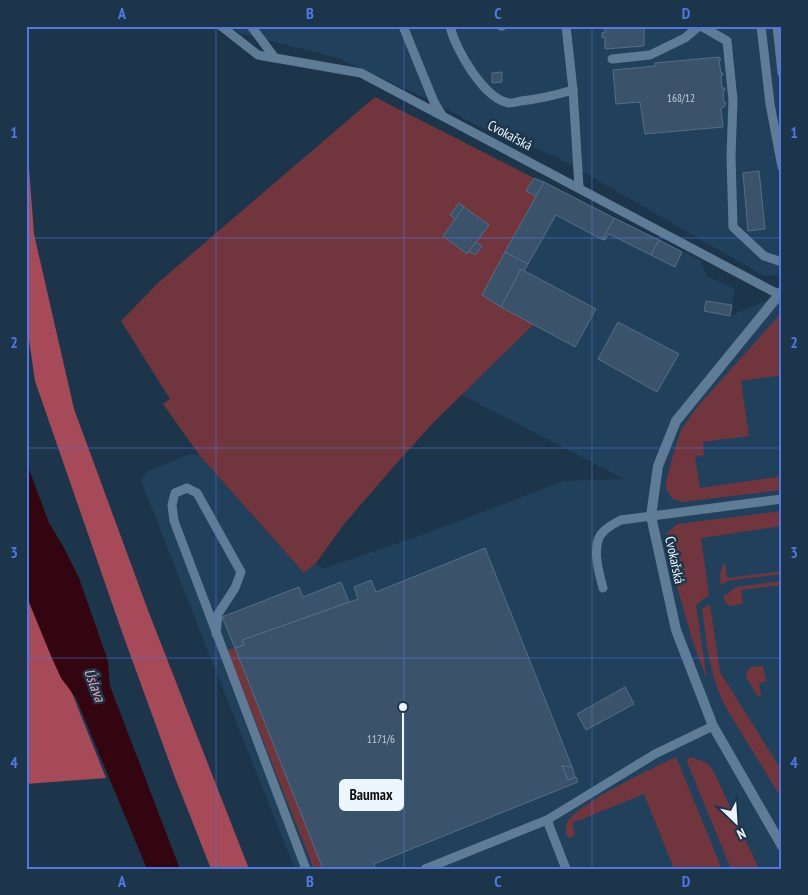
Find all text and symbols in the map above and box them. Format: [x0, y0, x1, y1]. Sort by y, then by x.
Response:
text: A [117, 3, 127, 23]
text: B [306, 3, 314, 23]
text: C [494, 3, 502, 23]
text: D [682, 3, 691, 23]
house number: 168/12 [667, 91, 695, 105]
street label: Cvokařská [485, 116, 535, 154]
text: 1 [10, 122, 18, 142]
text: 1 [790, 122, 798, 142]
text: 2 [10, 332, 18, 352]
text: 2 [790, 332, 798, 352]
street label: Cvokařská [661, 535, 689, 585]
text: 3 [10, 542, 18, 562]
text: 3 [790, 542, 798, 562]
water label: Úslava [80, 666, 110, 705]
house number: 1171/6 [367, 732, 395, 746]
text: 4 [10, 752, 18, 772]
text: 4 [790, 752, 798, 772]
callout: Baumax [340, 780, 403, 810]
text: Baumax [350, 785, 393, 804]
north arrow [710, 798, 760, 848]
text: N [734, 824, 749, 844]
text: A [117, 871, 127, 891]
text: B [306, 871, 314, 891]
text: C [494, 871, 502, 891]
text: D [682, 871, 691, 891]

